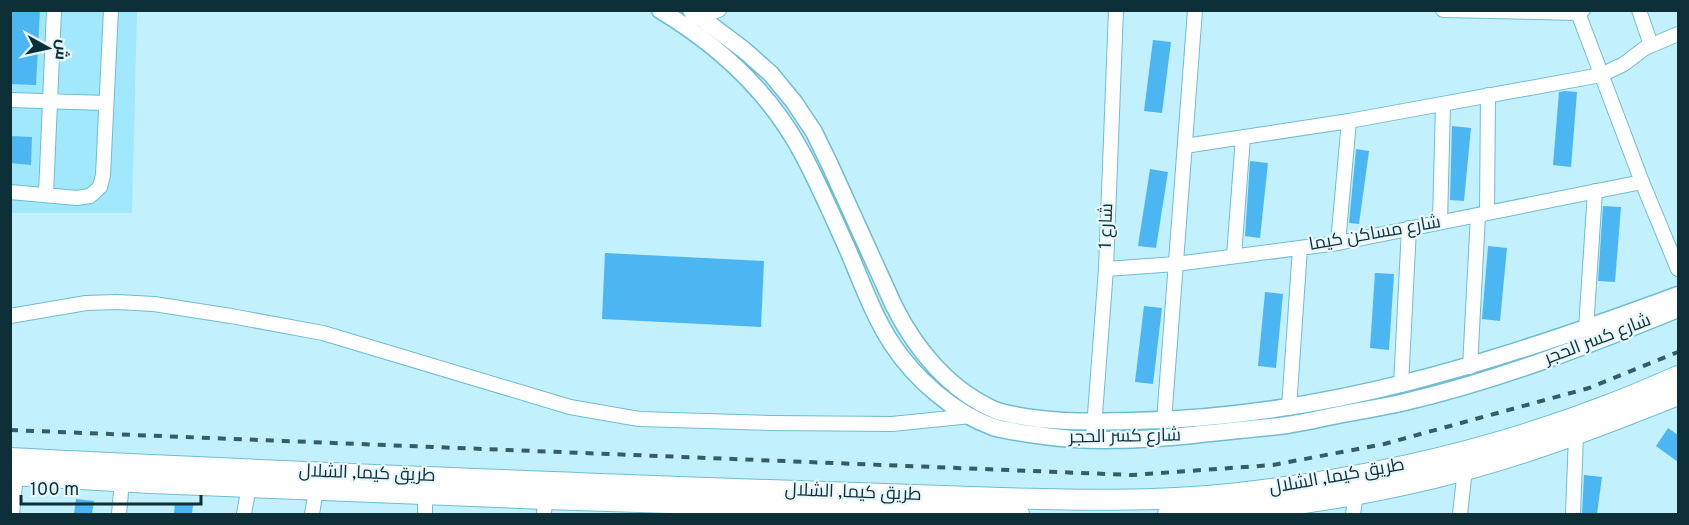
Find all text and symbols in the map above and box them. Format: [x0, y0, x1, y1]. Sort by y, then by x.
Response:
north arrow [18, 18, 78, 78]
text: ش [50, 38, 72, 61]
street label: شارع 1 [1095, 203, 1119, 249]
street label: شارع مساكن كيما [1307, 211, 1443, 257]
street label: شارع كسر الحجر [1541, 309, 1654, 371]
street label: شارع كسر الحجر [1068, 425, 1181, 449]
street label: طريق كيما, الشلال [1268, 454, 1406, 500]
street label: طريق كيما, الشلال [298, 460, 436, 488]
scale bar [21, 468, 201, 506]
text: 100 m [30, 479, 79, 502]
street label: طريق كيما, الشلال [784, 479, 922, 507]

